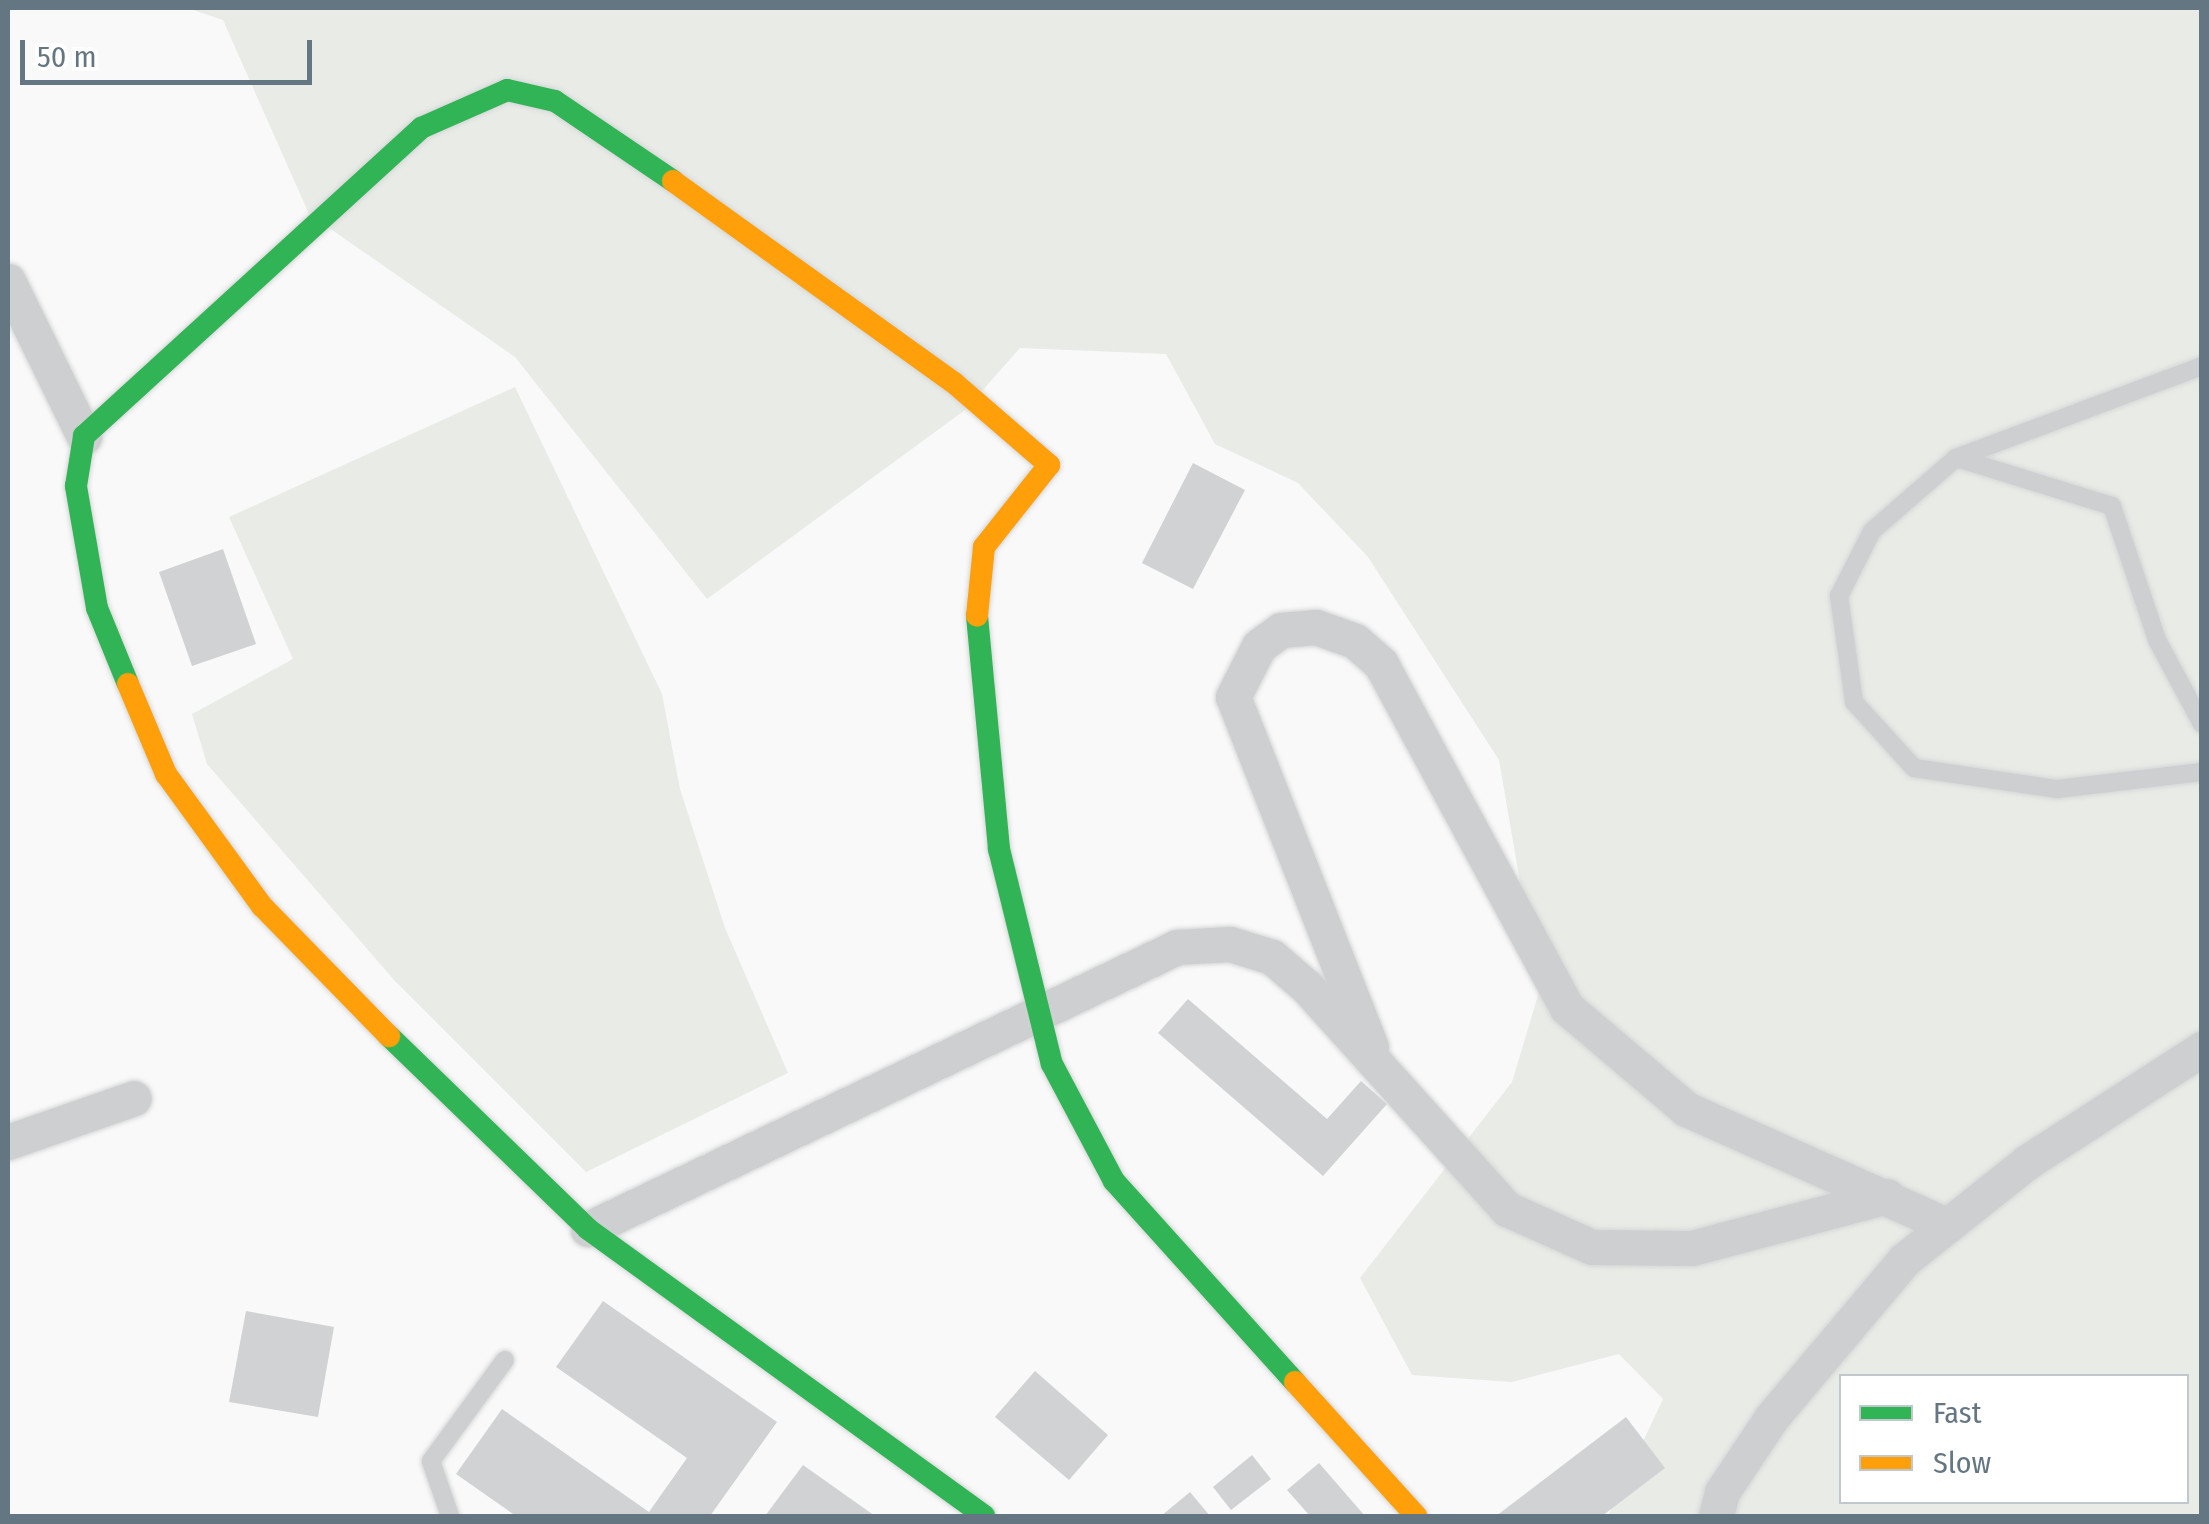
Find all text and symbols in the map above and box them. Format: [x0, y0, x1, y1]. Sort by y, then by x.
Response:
scale bar [25, 20, 318, 82]
text: 50 m [37, 39, 97, 75]
legend [1839, 1374, 2189, 1504]
text: Fast [1933, 1395, 1981, 1431]
text: Slow [1933, 1445, 1991, 1481]

